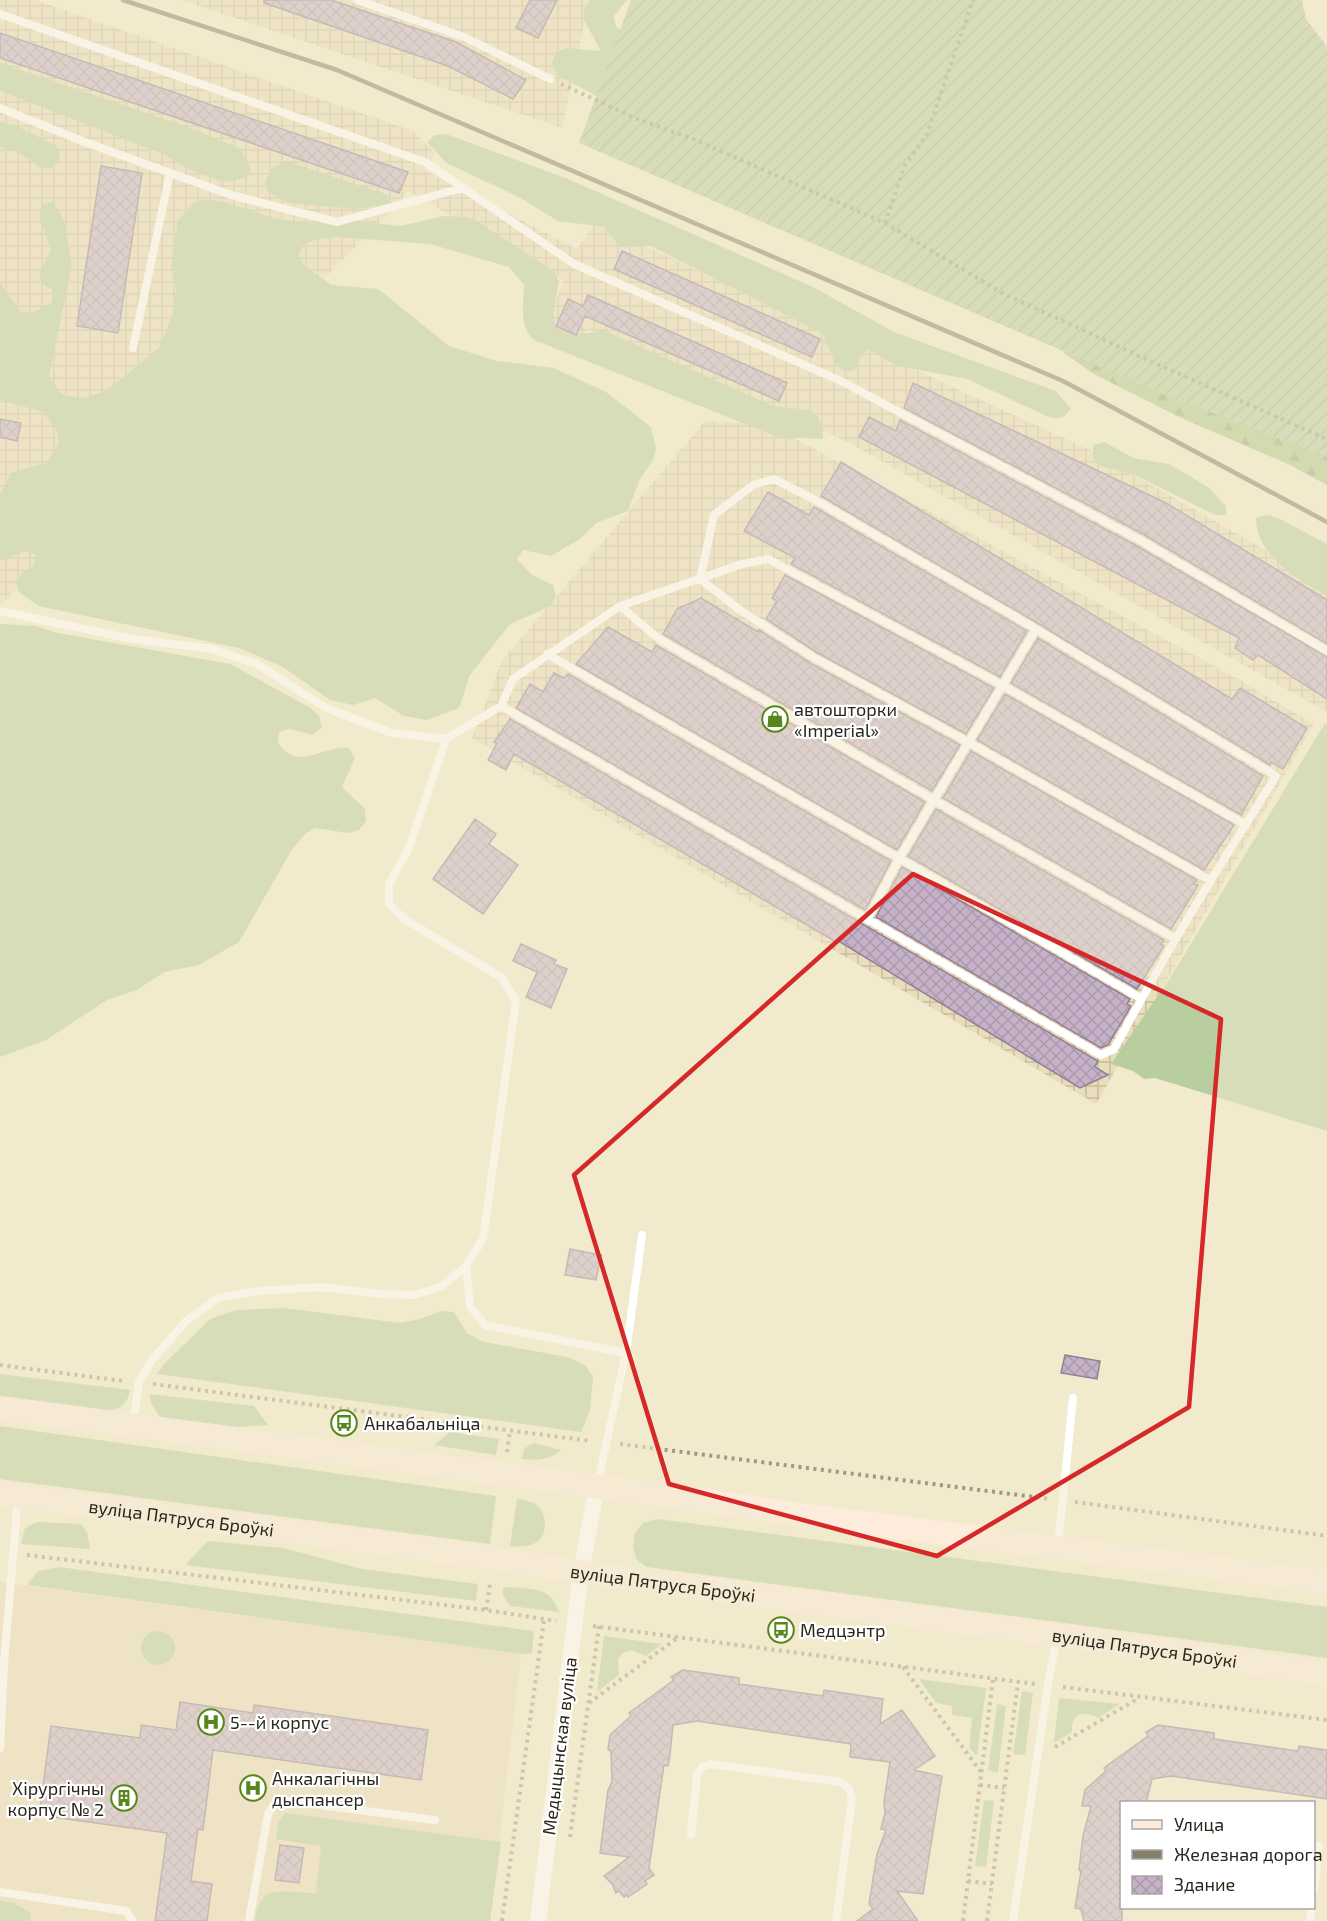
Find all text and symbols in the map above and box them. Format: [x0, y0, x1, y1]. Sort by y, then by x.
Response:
place label: автошторки «Imperial» [794, 698, 897, 741]
shop icon: автошторки «Imperial» [760, 704, 790, 734]
bus stop icon: Анкабальніца [329, 1408, 359, 1438]
place label: Анкабальніца [364, 1412, 481, 1434]
street label: вуліца Пятруся Броўкі [88, 1495, 275, 1540]
street label: вуліца Пятруся Броўкі [569, 1559, 757, 1606]
bus stop icon: Медцэнтр [766, 1615, 796, 1645]
place label: Медцэнтр [800, 1619, 886, 1641]
street label: вуліца Пятруся Броўкі [1051, 1623, 1239, 1672]
street label: Медыцынская вуліца [537, 1656, 581, 1836]
hospital icon: 5--й корпус [196, 1707, 226, 1737]
place label: 5--й корпус [230, 1711, 330, 1733]
place label: Анкалагічны дыспансер [272, 1767, 379, 1810]
hospital icon: Анкалагічны дыспансер [238, 1773, 268, 1803]
place label: Хірургічны корпус № 2 [8, 1777, 104, 1820]
building icon: Хірургічны корпус № 2 [109, 1783, 139, 1813]
legend [1120, 1801, 1315, 1909]
text: Улица [1174, 1813, 1224, 1835]
text: Железная дорога [1174, 1843, 1323, 1865]
text: Здание [1174, 1873, 1235, 1895]

